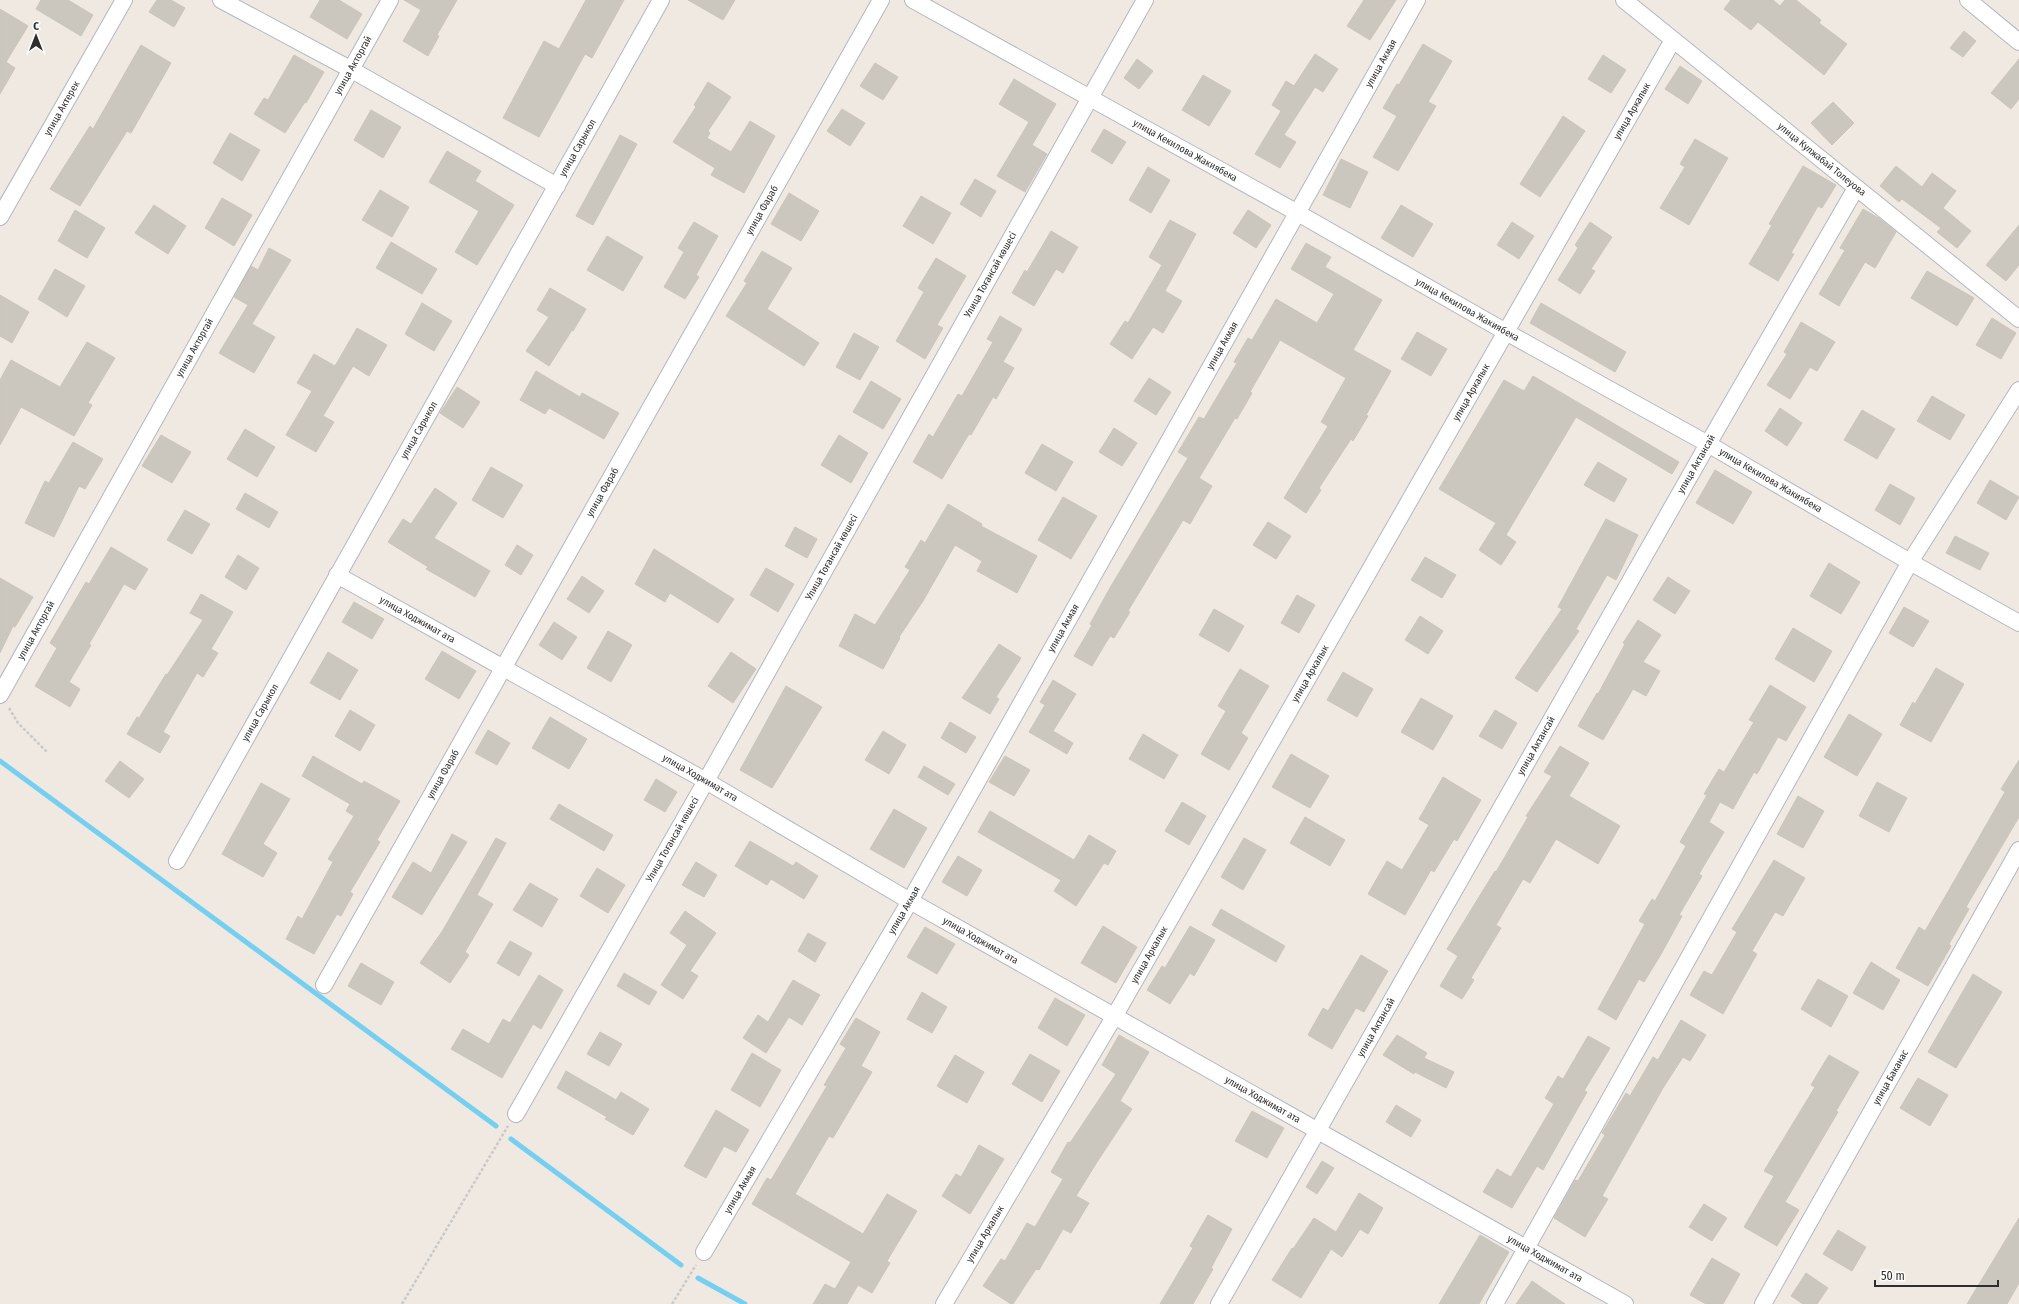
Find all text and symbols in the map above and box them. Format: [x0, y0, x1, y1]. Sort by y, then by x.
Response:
north arrow [16, 16, 56, 56]
text: С [33, 20, 39, 33]
street label: улица Акторгай [332, 34, 375, 97]
street label: улица Акмая [1363, 37, 1400, 90]
street label: улица Актерек [42, 79, 83, 138]
street label: улица Аркалык [1611, 80, 1653, 142]
street label: улица Сарыкол [557, 117, 599, 179]
street label: улица Кекилова Жакиябека [1131, 117, 1239, 184]
street label: улица Кулжабай Толеуова [1775, 120, 1868, 199]
street label: улица Фараб [743, 183, 781, 237]
street label: Улица Тоғансай көшесі [961, 229, 1019, 321]
street label: улица Кекилова Жакиябека [1413, 276, 1521, 344]
street label: улица Акторгай [173, 316, 216, 379]
street label: улица Акмая [1204, 320, 1241, 372]
street label: улица Аркалык [1450, 362, 1493, 423]
street label: улица Сарыкол [398, 399, 440, 461]
street label: улица Актансай [1675, 433, 1718, 496]
street label: улица Кекилова Жакиябека [1717, 446, 1824, 515]
street label: улица Фараб [584, 465, 621, 519]
street label: Улица Тоғансай көшесі [802, 512, 861, 603]
street label: улица Ходжимат ата [377, 594, 457, 646]
street label: улица Акторгай [15, 599, 57, 662]
street label: улица Акмая [1045, 602, 1082, 654]
street label: улица Аркалык [1289, 643, 1332, 705]
street label: улица Сарыкол [239, 682, 281, 744]
street label: улица Актансай [1515, 714, 1558, 777]
street label: улица Фараб [424, 747, 462, 801]
street label: улица Ходжимат ата [660, 752, 740, 804]
street label: Улица Тоғансай көшесі [643, 794, 702, 885]
street label: улица Акмая [886, 884, 923, 937]
street label: улица Ходжимат ата [940, 915, 1020, 967]
street label: улица Аркалык [1128, 924, 1171, 986]
street label: улица Актансай [1355, 996, 1398, 1059]
street label: улица Баканас [1870, 1047, 1911, 1107]
street label: улица Ходжимат ата [1223, 1074, 1303, 1126]
street label: улица Акмая [722, 1164, 759, 1216]
street label: улица Аркалык [964, 1203, 1007, 1265]
street label: улица Ходжимат ата [1505, 1233, 1585, 1285]
scale bar [1875, 1262, 1998, 1288]
text: 50 m [1881, 1269, 1905, 1283]

